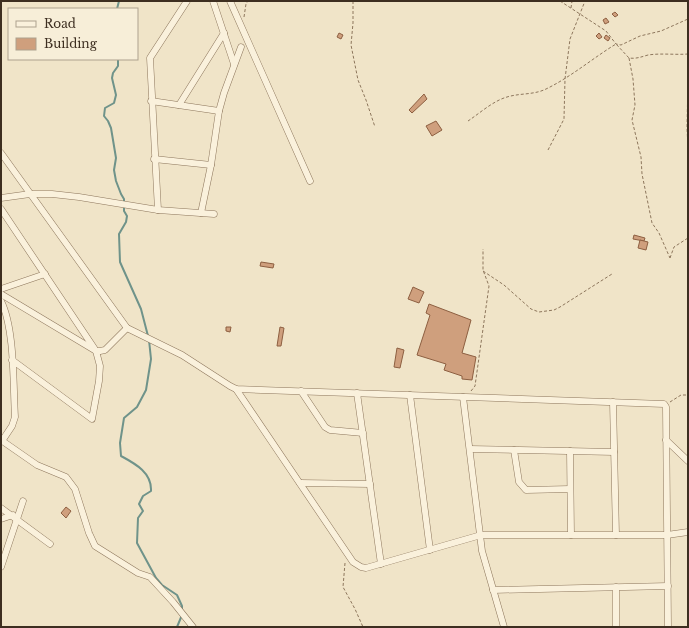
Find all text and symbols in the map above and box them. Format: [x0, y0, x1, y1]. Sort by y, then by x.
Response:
legend [8, 8, 138, 60]
text: Road [44, 16, 76, 31]
text: Building [44, 36, 98, 51]

